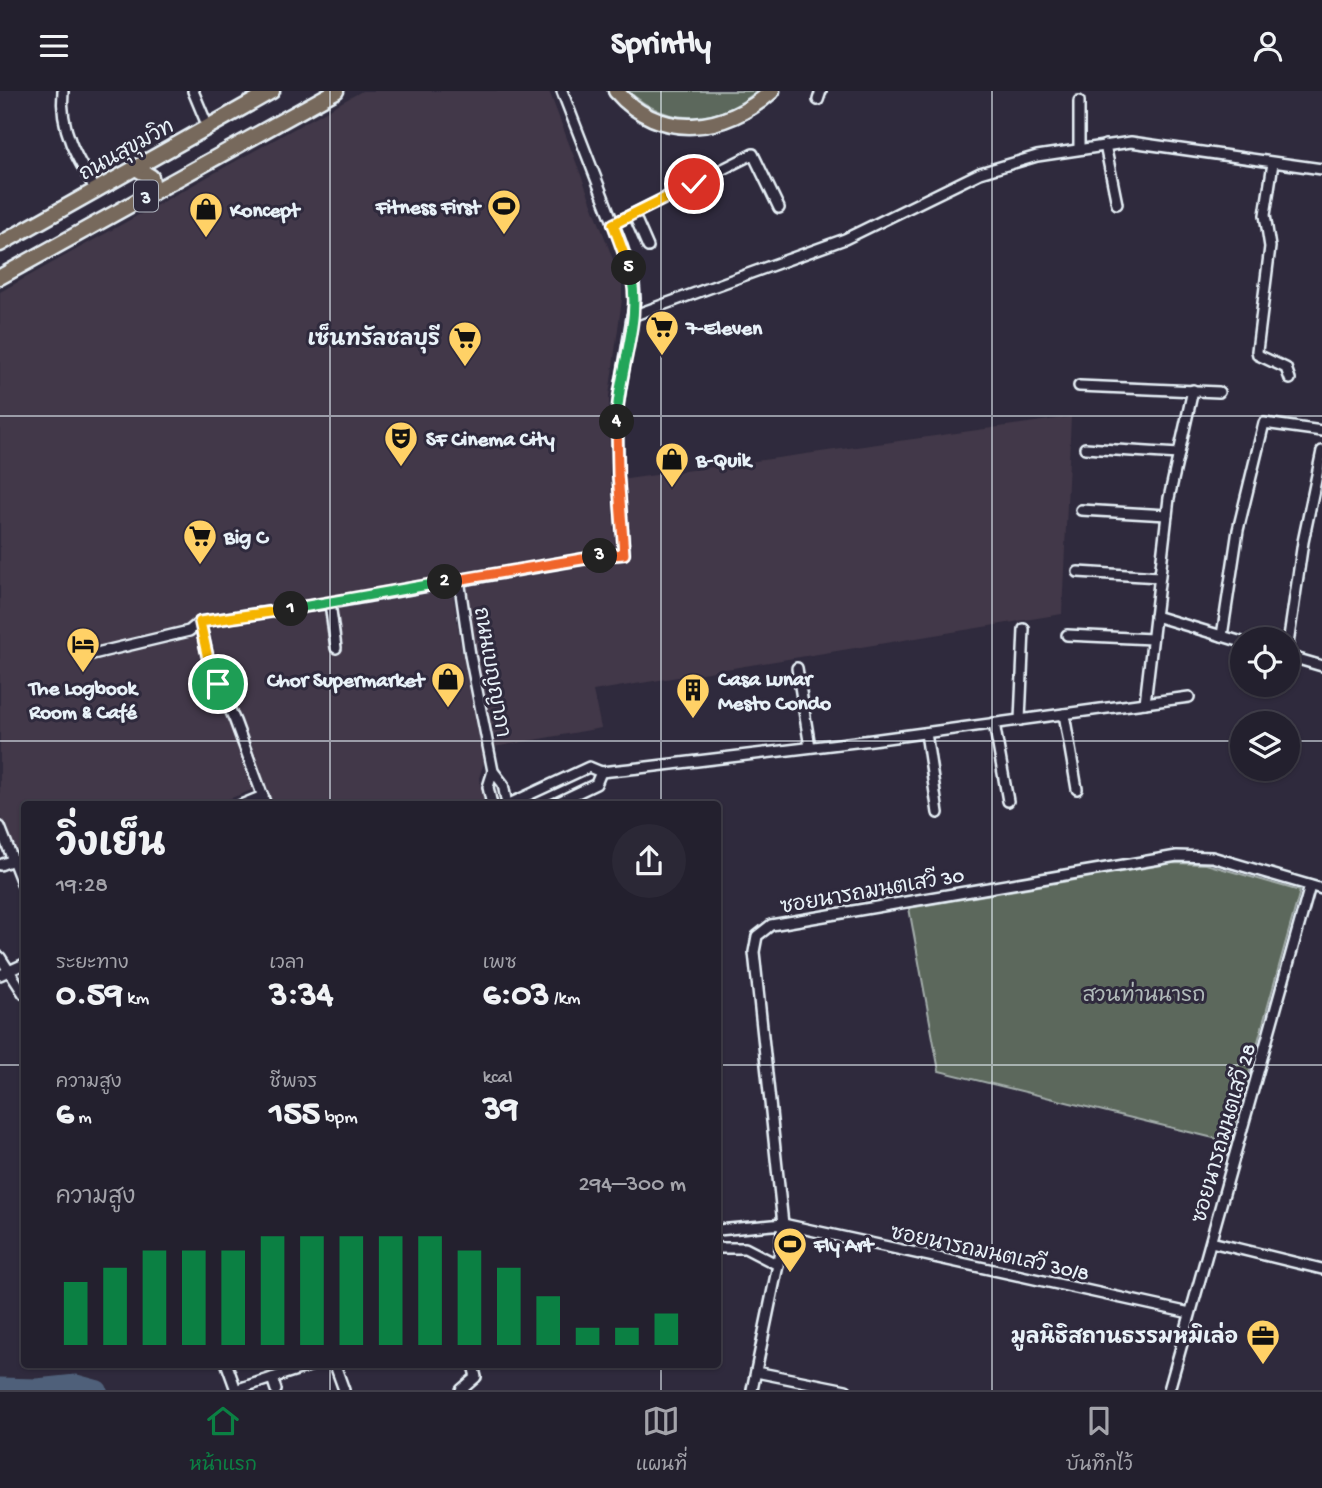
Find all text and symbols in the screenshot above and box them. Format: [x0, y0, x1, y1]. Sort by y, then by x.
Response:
icon: menu [35, 27, 73, 65]
text: Sprintly [611, 27, 711, 65]
icon: person [1249, 27, 1287, 65]
street label: ถนนสุขุมวิท [74, 113, 180, 188]
pin [664, 154, 724, 214]
icon: check [675, 165, 713, 203]
road number: 3 [134, 181, 158, 211]
sports icon: Fitness First [485, 187, 523, 236]
shop icon: Koncept [187, 190, 225, 239]
place label: Fitness First [375, 197, 482, 222]
place label: Koncept [229, 200, 302, 225]
pin: 5 [612, 251, 646, 285]
text: 5 [624, 256, 634, 279]
supermarket icon: 7-Eleven [643, 308, 681, 357]
place label: 7-Eleven [685, 318, 763, 343]
supermarket icon: เซ็นทรัลชลบุรี [446, 319, 484, 368]
place label: เซ็นทรัลชลบุรี [308, 323, 440, 354]
pin: 4 [600, 405, 634, 439]
text: 4 [612, 410, 621, 433]
theatre icon: SF Cinema City [382, 419, 420, 468]
place label: SF Cinema City [426, 429, 555, 454]
shop icon: B-Quik [653, 440, 691, 489]
place label: B-Quik [695, 450, 754, 475]
supermarket icon: Big C [181, 517, 219, 566]
place label: Big C [223, 527, 269, 552]
pin: 3 [582, 539, 618, 573]
text: 3 [595, 544, 604, 567]
pin: 2 [428, 565, 462, 599]
text: 2 [440, 570, 449, 593]
pin: 1 [274, 591, 308, 627]
text: 1 [287, 597, 294, 620]
street label: ถนนเบญญาภา [466, 606, 513, 740]
hotel icon: The Logbook Room & Café [64, 625, 102, 674]
map controls [1230, 627, 1300, 781]
button: locate [1230, 627, 1300, 697]
pin [188, 654, 248, 714]
shop icon: Chor Supermarket [429, 660, 467, 709]
icon: arrive [199, 665, 237, 703]
place label: Casa Lunar Mesto Condo [717, 669, 831, 718]
place label: Chor Supermarket [266, 670, 426, 695]
building icon: Casa Lunar Mesto Condo [674, 671, 712, 720]
place label: The Logbook Room & Café [27, 678, 140, 727]
button: layers [1230, 711, 1300, 781]
button: share [612, 824, 686, 898]
text: วิ่งเย็น [56, 825, 165, 869]
street label: ซอยนารถมนตเสวี 30 [778, 862, 967, 922]
text: 19:28 [56, 873, 108, 900]
text: ระยะทาง [56, 953, 129, 976]
text: เวลา [269, 953, 304, 976]
text: เพซ [483, 953, 517, 976]
text: 0.59 [56, 976, 123, 1017]
text: 3:34 [269, 976, 333, 1017]
text: 6:03 [483, 976, 549, 1017]
park label: สวนท่านนารถ [1082, 981, 1206, 1010]
text: km [123, 988, 149, 1011]
text: /km [549, 988, 580, 1011]
street label: ซอยนารถมนตเสวี 28 [1186, 1041, 1264, 1227]
text: kcal [483, 1067, 512, 1090]
text: ความสูง [56, 1072, 122, 1095]
text: ชีพจร [269, 1072, 317, 1095]
text: 39 [483, 1090, 518, 1131]
text: 6 [56, 1095, 74, 1136]
text: 155 [269, 1095, 320, 1136]
text: m [74, 1107, 92, 1130]
text: bpm [320, 1107, 358, 1130]
text: 294–300 m [578, 1172, 686, 1199]
text: ความสูง [56, 1185, 135, 1212]
street label: ซอยนารถมนตเสวี 30/8 [887, 1219, 1092, 1289]
sports icon: Fly Art [771, 1225, 809, 1274]
place label: Fly Art [813, 1235, 876, 1260]
office icon: มูลนิธิสถานธรรมหมิเล่อ [1244, 1317, 1282, 1366]
place label: มูลนิธิสถานธรรมหมิเล่อ [1011, 1321, 1238, 1352]
tab: หน้าแรก [189, 1402, 257, 1478]
tab: แผนที่ [636, 1402, 687, 1478]
tab: บันทึกไว้ [1066, 1402, 1133, 1478]

